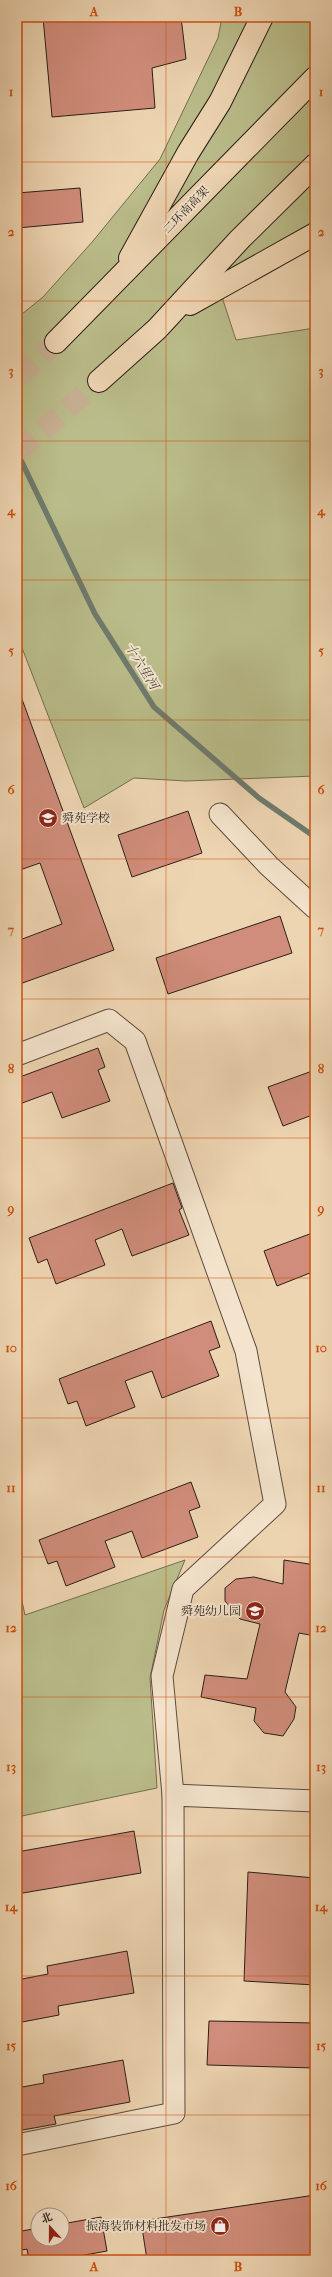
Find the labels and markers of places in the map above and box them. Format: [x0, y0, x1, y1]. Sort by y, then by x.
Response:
school or university icon: 舜苑学校 [37, 807, 59, 829]
place label: 舜苑学校 [62, 811, 110, 825]
school or university icon: 舜苑幼儿园 [244, 1600, 266, 1622]
place label: 舜苑幼儿园 [181, 1604, 241, 1618]
shop icon: 振海装饰材料批发市场 [209, 2215, 231, 2237]
place label: 振海装饰材料批发市场 [86, 2219, 206, 2233]

